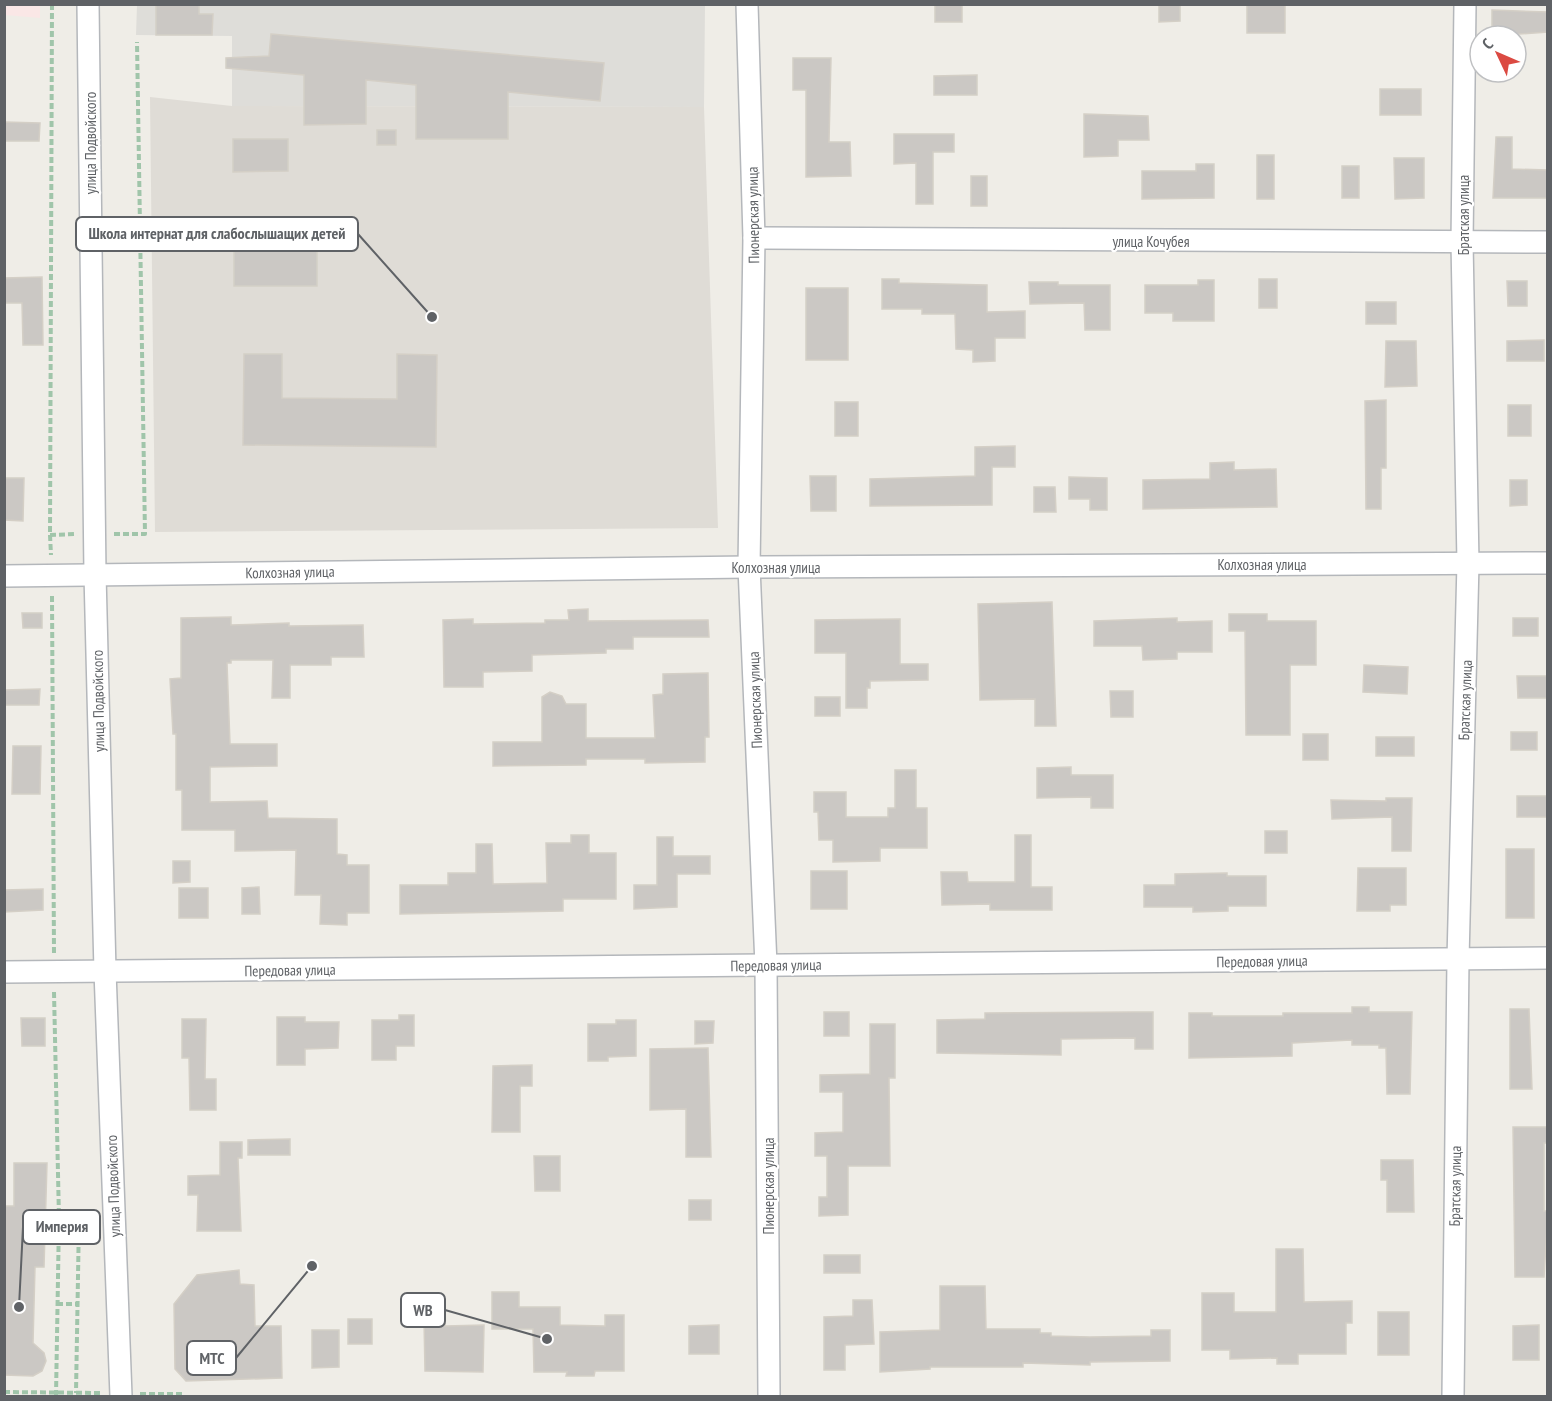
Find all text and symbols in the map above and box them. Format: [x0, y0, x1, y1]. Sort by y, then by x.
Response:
north arrow [1468, 24, 1528, 84]
text: С [1477, 34, 1497, 53]
street label: улица Подвойского [81, 92, 100, 194]
street label: Пионерская улица [743, 166, 763, 264]
street label: Братская улица [1454, 175, 1473, 255]
callout: Школа интернат для слабослышащих детей [76, 217, 358, 251]
text: Школа интернат для слабослышащих детей [89, 223, 345, 243]
street label: улица Кочубея [1112, 232, 1190, 251]
street label: Колхозная улица [1217, 555, 1307, 574]
street label: Колхозная улица [731, 558, 821, 577]
street label: Колхозная улица [245, 562, 335, 582]
street label: улица Подвойского [88, 650, 108, 752]
street label: Пионерская улица [744, 651, 766, 749]
street label: Братская улица [1454, 659, 1476, 741]
street label: Передовая улица [1216, 951, 1308, 971]
street label: Передовая улица [730, 955, 822, 975]
street label: Передовая улица [244, 960, 336, 980]
street label: улица Подвойского [102, 1135, 124, 1237]
street label: Пионерская улица [759, 1137, 778, 1235]
street label: Братская улица [1445, 1146, 1465, 1226]
callout: Империя [23, 1210, 100, 1244]
text: Империя [36, 1216, 89, 1236]
callout: WB [401, 1293, 445, 1327]
text: WB [412, 1300, 433, 1320]
callout: МТС [187, 1341, 236, 1375]
text: МТС [199, 1348, 225, 1368]

